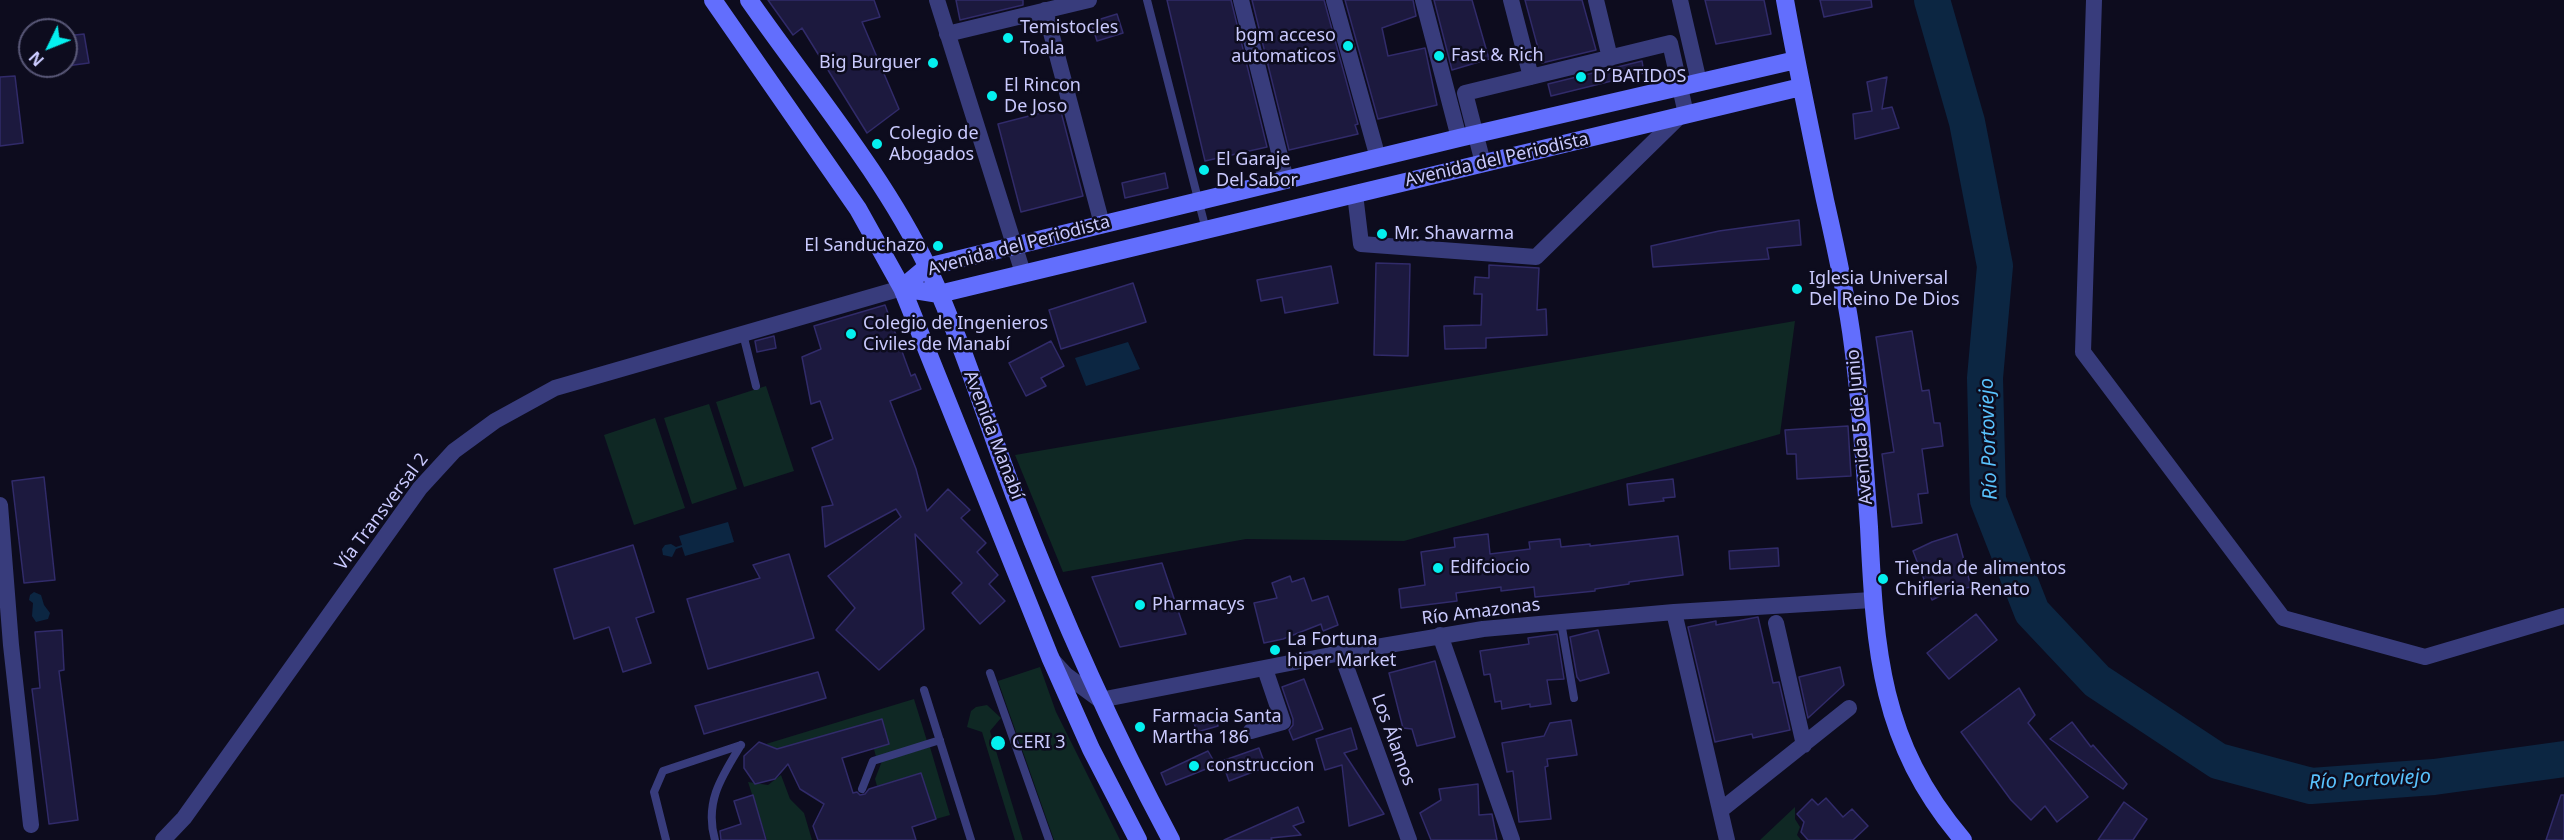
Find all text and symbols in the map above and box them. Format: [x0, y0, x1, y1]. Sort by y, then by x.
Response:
place label: Temistocles Toala [1020, 17, 1118, 60]
north arrow [18, 18, 78, 78]
place label: bgm acceso automaticos [1231, 25, 1336, 68]
marker: Temistocles Toala [1001, 31, 1015, 45]
marker: bgm acceso automaticos [1341, 39, 1355, 53]
place label: Fast & Rich [1451, 45, 1544, 67]
text: N [24, 47, 49, 71]
marker: Fast & Rich [1432, 49, 1446, 63]
place label: Big Burguer [819, 52, 921, 74]
marker: Big Burguer [926, 56, 940, 70]
place label: D´BATIDOS [1593, 66, 1686, 88]
marker: D´BATIDOS [1574, 70, 1588, 84]
place label: El Rincon De Joso [1004, 75, 1081, 118]
marker: El Rincon De Joso [985, 89, 999, 103]
place label: Colegio de Abogados [889, 123, 979, 166]
street label: Avenida del Periodista [1403, 128, 1591, 192]
marker: Colegio de Abogados [870, 137, 884, 151]
place label: El Garaje Del Sabor [1216, 149, 1298, 192]
marker: El Garaje Del Sabor [1197, 163, 1211, 177]
street label: Avenida del Periodista [925, 211, 1113, 281]
place label: Mr. Shawarma [1394, 223, 1514, 245]
marker: Mr. Shawarma [1375, 227, 1389, 241]
place label: El Sanduchazo [804, 235, 926, 257]
marker: El Sanduchazo [931, 239, 945, 253]
place label: Iglesia Universal Del Reino De Dios [1809, 268, 1960, 310]
marker: Iglesia Universal Del Reino De Dios [1790, 282, 1804, 296]
place label: Colegio de Ingenieros Civiles de Manabí [863, 313, 1048, 356]
marker: Colegio de Ingenieros Civiles de Manabí [844, 327, 858, 341]
street label: Avenida 5 de Junio [1842, 348, 1878, 506]
street label: Avenida Manabí [959, 368, 1027, 502]
water label: Río Portoviejo [1975, 378, 2003, 500]
street label: Vía Transversal 2 [331, 449, 433, 575]
place label: Edifciocio [1450, 557, 1530, 579]
place label: Tienda de alimentos Chifleria Renato [1895, 558, 2066, 600]
marker: Edifciocio [1431, 561, 1445, 575]
marker: Tienda de alimentos Chifleria Renato [1876, 572, 1890, 586]
place label: Pharmacys [1152, 594, 1245, 616]
street label: Río Amazonas [1421, 594, 1541, 630]
marker: Pharmacys [1133, 598, 1147, 612]
place label: La Fortuna hiper Market [1287, 629, 1396, 672]
marker: La Fortuna hiper Market [1268, 643, 1282, 657]
street label: Los Álamos [1366, 691, 1420, 789]
place label: Farmacia Santa Martha 186 [1152, 706, 1282, 748]
marker: Farmacia Santa Martha 186 [1133, 720, 1147, 734]
place label: CERI 3 [1012, 732, 1066, 754]
marker: CERI 3 [989, 734, 1007, 752]
place label: construccion [1206, 755, 1314, 777]
marker: construccion [1187, 759, 1201, 773]
water label: Río Portoviejo [2308, 765, 2432, 795]

